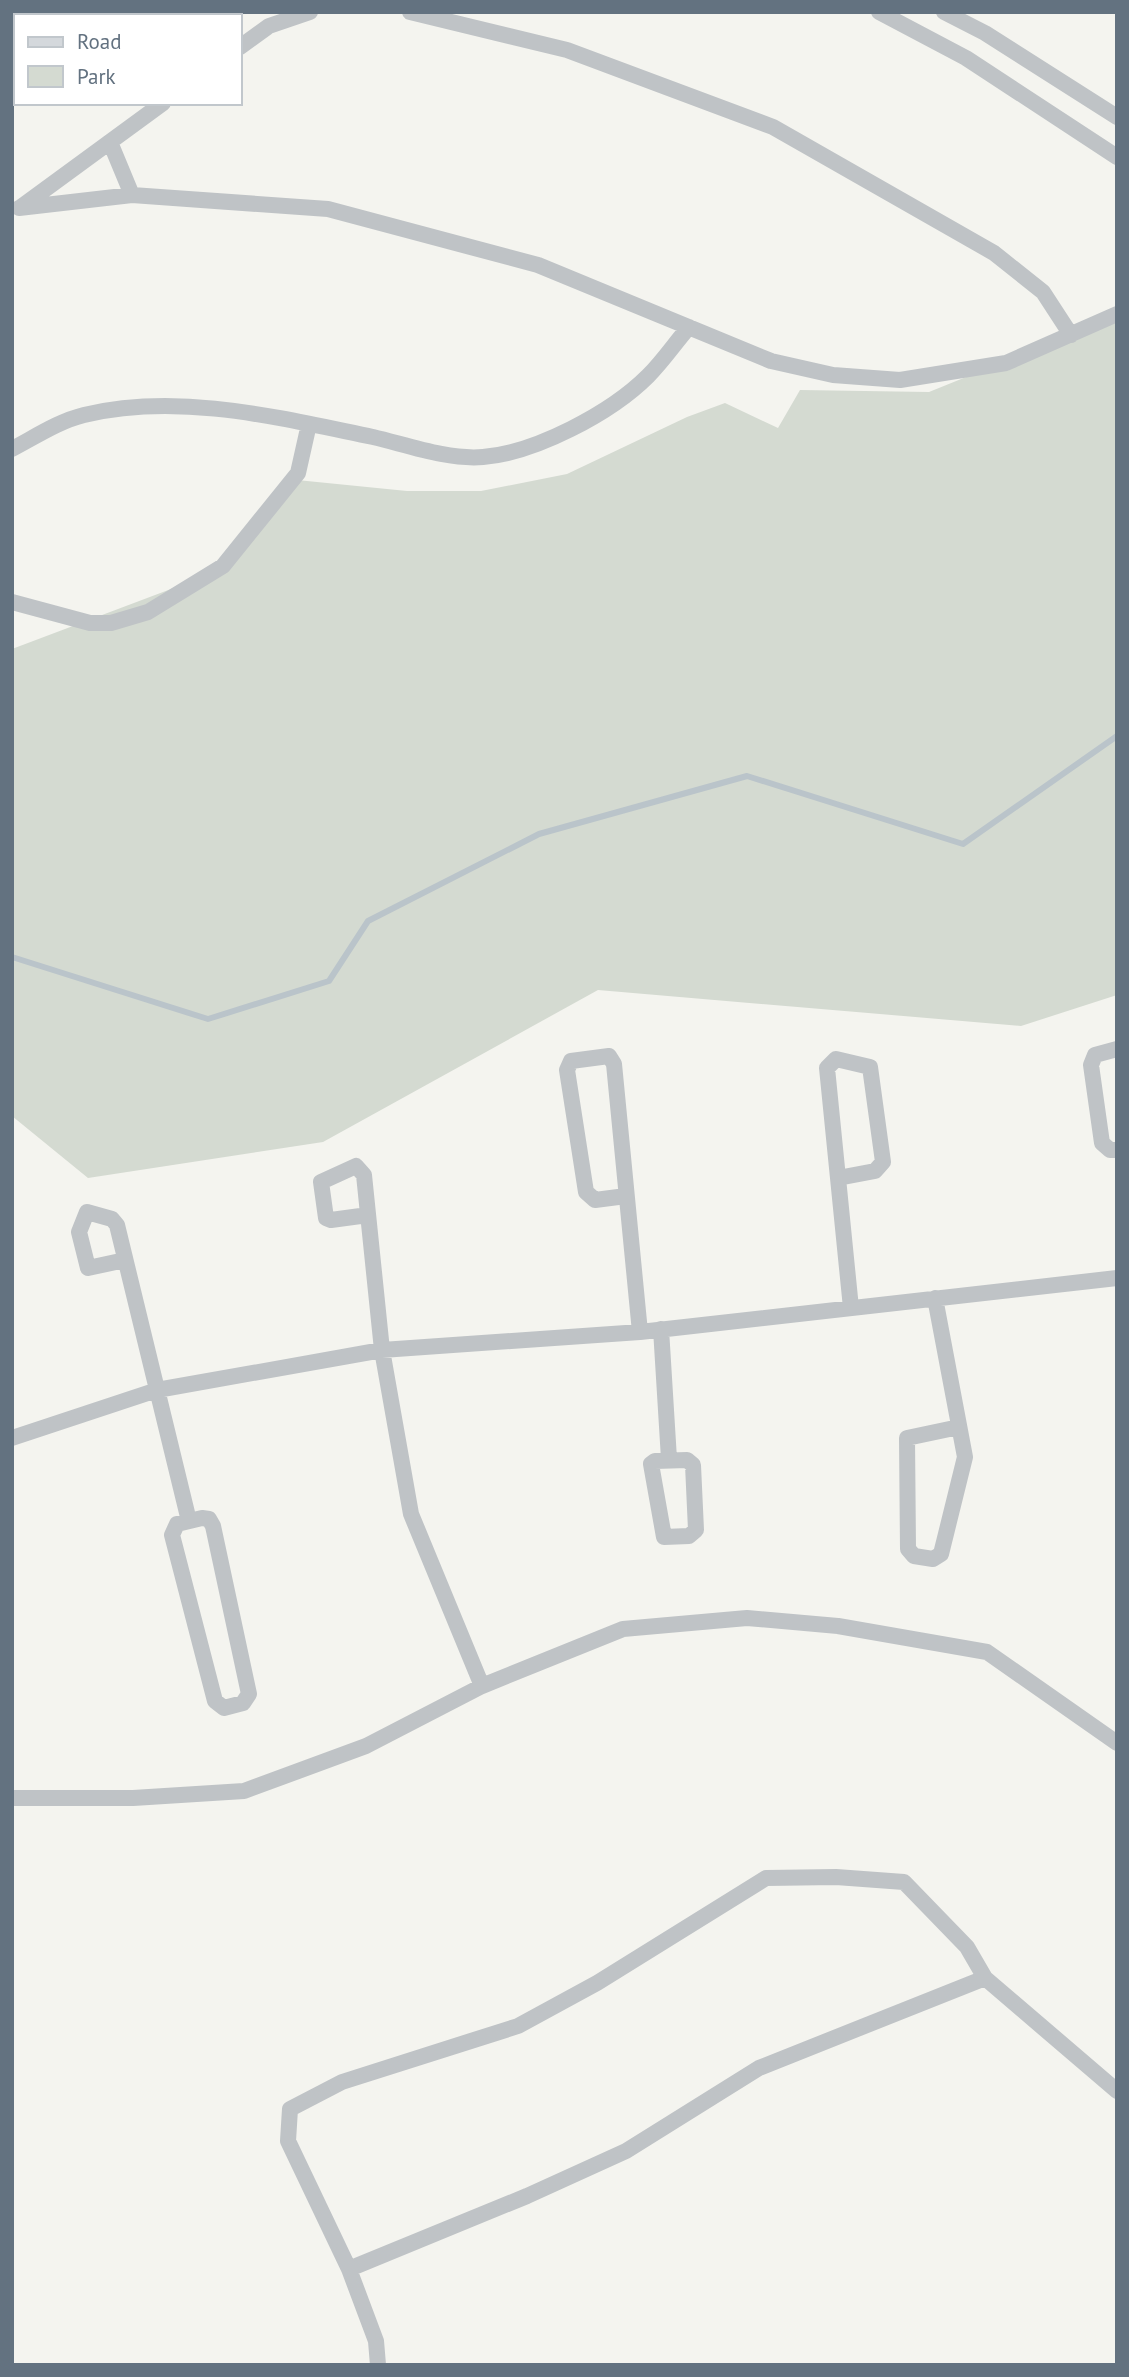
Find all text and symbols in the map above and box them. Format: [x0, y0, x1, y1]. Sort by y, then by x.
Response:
legend [14, 14, 242, 105]
text: Road [77, 28, 121, 55]
text: Park [77, 63, 116, 90]

